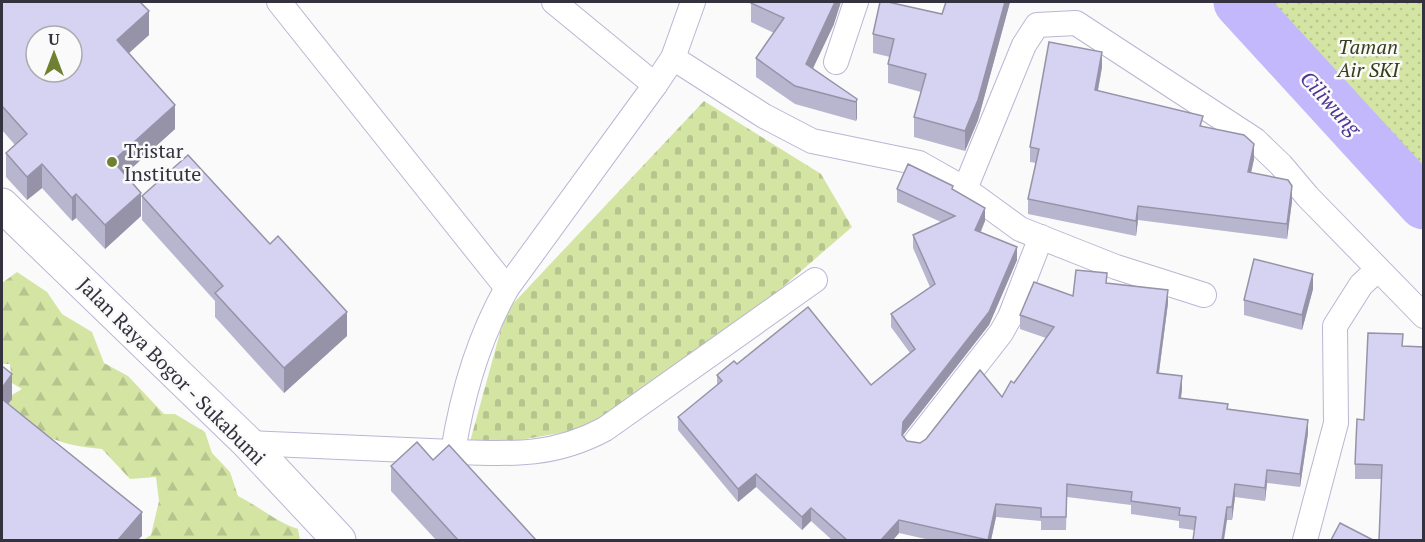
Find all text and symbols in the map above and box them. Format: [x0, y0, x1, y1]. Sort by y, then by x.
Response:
north arrow [24, 24, 84, 84]
text: U [48, 28, 60, 50]
park label: Taman Air SKI [1336, 33, 1401, 83]
water label: Ciliwung [1294, 64, 1369, 143]
place label: Tristar Institute [124, 137, 201, 187]
marker: Tristar Institute [105, 155, 119, 169]
street label: Jalan Raya Bogor - Sukabumi [72, 271, 272, 471]

